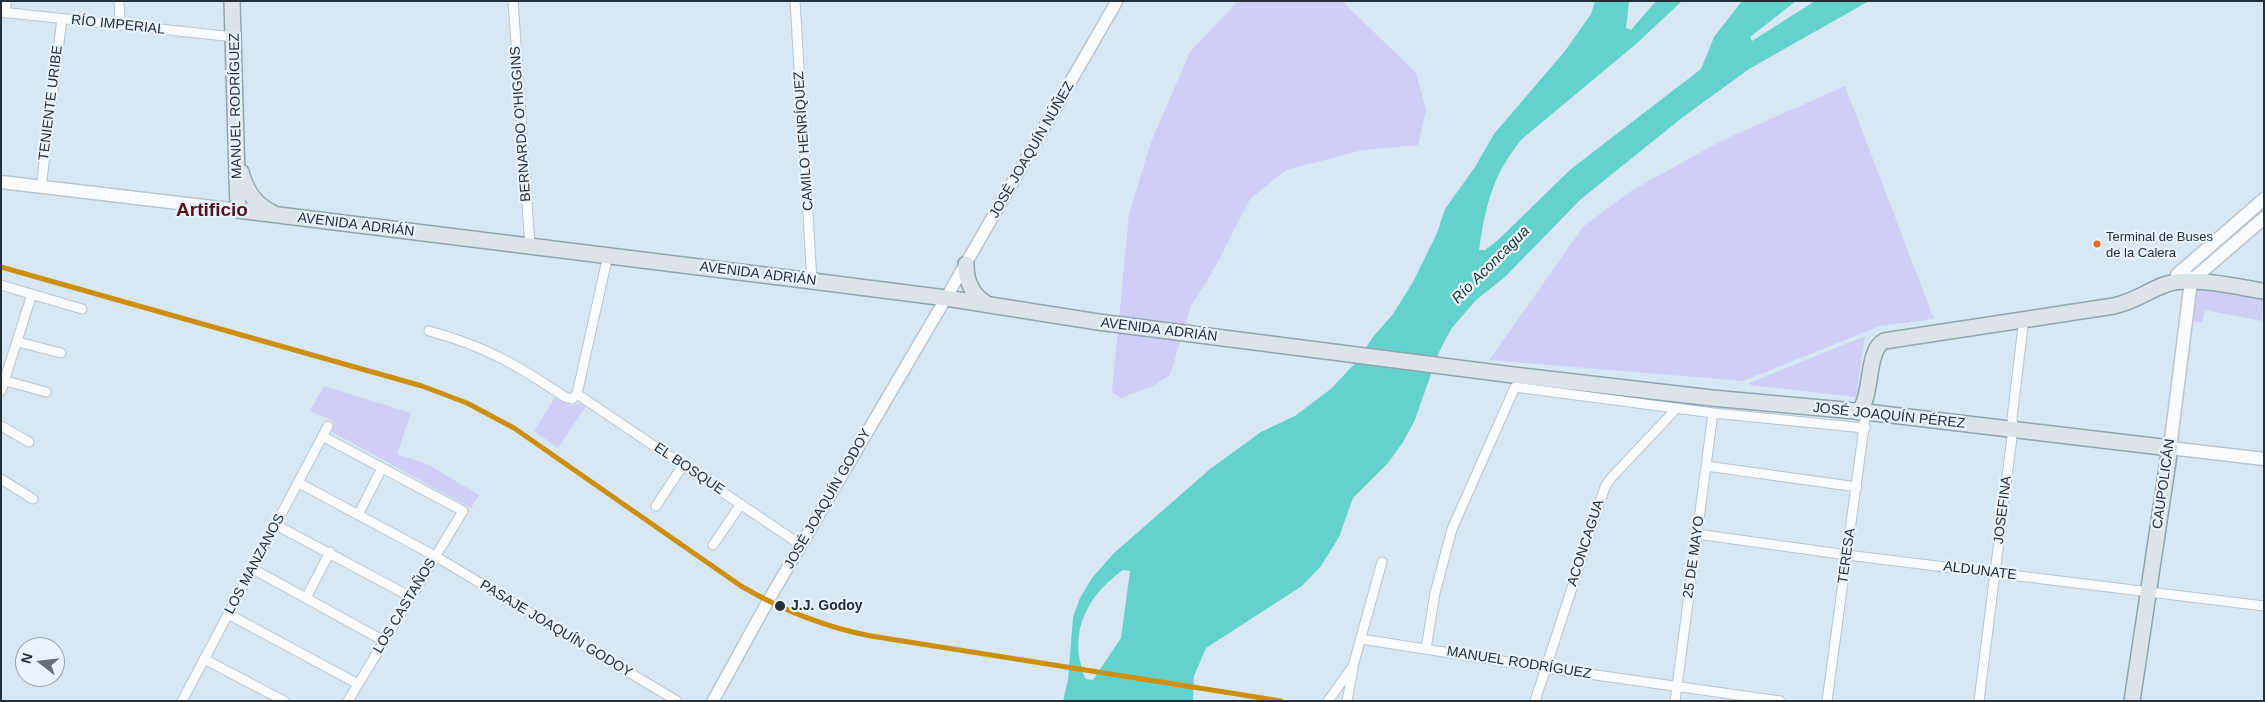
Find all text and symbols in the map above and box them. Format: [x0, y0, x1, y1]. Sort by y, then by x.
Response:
street label: RÍO IMPERIAL [70, 12, 166, 38]
street label: MANUEL RODRÍGUEZ [226, 33, 246, 179]
street label: TENIENTE URIBE [36, 44, 66, 162]
street label: BERNARDO O'HIGGINS [507, 46, 535, 202]
street label: CAMILO HENRÍQUEZ [791, 71, 817, 211]
street label: JOSÉ JOAQUÍN NÚÑEZ [986, 79, 1078, 221]
district label: Artificio [176, 200, 248, 222]
street label: AVENIDA ADRIÁN [297, 210, 415, 240]
water label: Río Aconcagua [1448, 222, 1534, 308]
place label: Terminal de Buses de la Calera [2106, 229, 2213, 260]
marker: Terminal de Buses de la Calera [2092, 239, 2102, 249]
street label: AVENIDA ADRIÁN [699, 259, 817, 289]
street label: AVENIDA ADRIÁN [1100, 315, 1218, 345]
street label: JOSÉ JOAQUÍN PÉREZ [1812, 400, 1966, 432]
street label: JOSÉ JOAQUÍN GODOY [781, 426, 875, 572]
street label: CAUPOLICÁN [2149, 438, 2179, 530]
street label: EL BOSQUE [651, 439, 727, 499]
street label: JOSEFINA [1990, 475, 2016, 545]
street label: ACONCAGUA [1564, 497, 1608, 589]
street label: LOS MANZANOS [221, 511, 289, 617]
street label: 25 DE MAYO [1680, 515, 1708, 599]
street label: TERESA [1835, 527, 1859, 585]
street label: LOS CASTAÑOS [370, 555, 440, 657]
street label: ALDUNATE [1942, 558, 2018, 584]
street label: PASAJE JOAQUÍN GODOY [477, 577, 635, 681]
place label: J.J. Godoy [791, 598, 863, 614]
marker: J.J. Godoy [773, 599, 787, 613]
north arrow [15, 637, 65, 687]
street label: MANUEL RODRÍGUEZ [1445, 643, 1593, 683]
text: N [17, 651, 36, 665]

